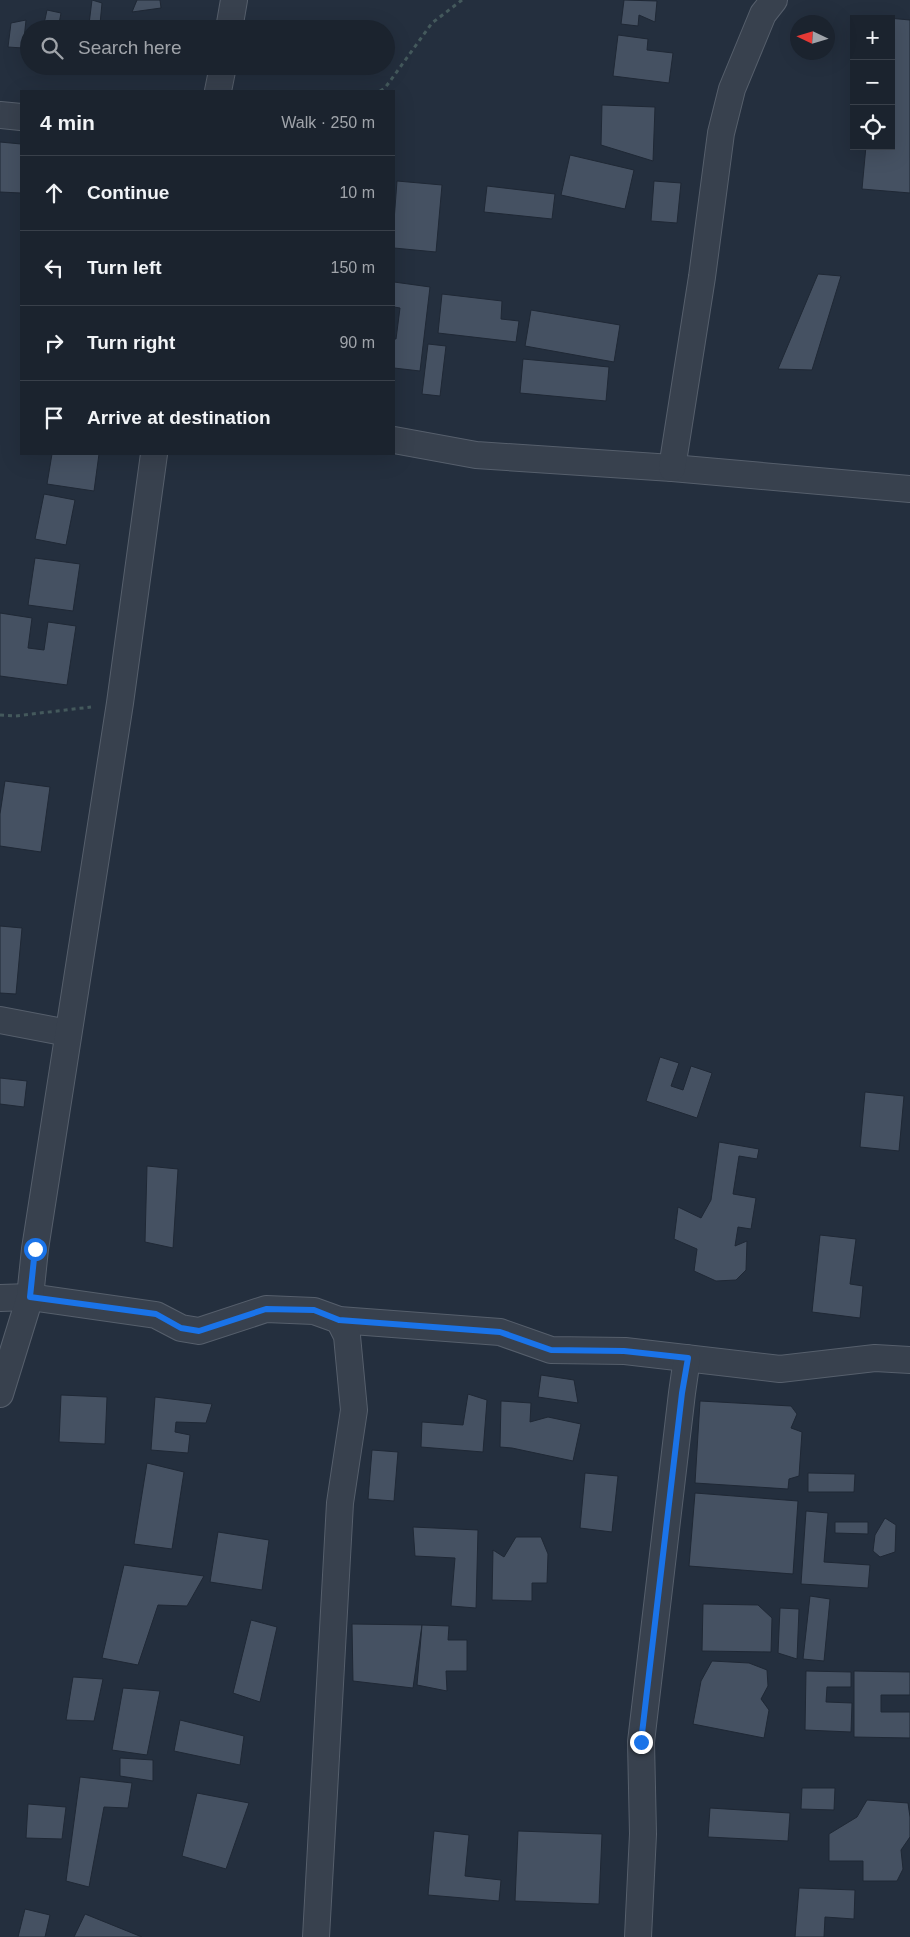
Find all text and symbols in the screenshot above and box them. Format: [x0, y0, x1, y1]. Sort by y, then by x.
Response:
north arrow [790, 15, 835, 60]
map controls [850, 15, 895, 150]
button: + [850, 15, 895, 60]
search box [20, 20, 395, 75]
icon: search [38, 34, 66, 62]
text: Search here [78, 37, 182, 58]
button: − [850, 60, 895, 105]
button: locate [850, 105, 895, 150]
text: 4 min [40, 111, 95, 134]
text: Walk · 250 m [281, 114, 375, 131]
icon: ahead [40, 179, 68, 207]
text: Continue [87, 182, 169, 203]
text: 10 m [339, 184, 375, 201]
icon: left [40, 254, 68, 282]
text: Turn left [87, 257, 162, 278]
text: 150 m [331, 259, 375, 276]
icon: right [40, 329, 68, 357]
text: Turn right [87, 332, 175, 353]
text: 90 m [339, 334, 375, 351]
icon: arrive [40, 404, 68, 432]
text: Arrive at destination [87, 407, 271, 428]
route start [24, 1238, 47, 1261]
route end [630, 1731, 653, 1754]

